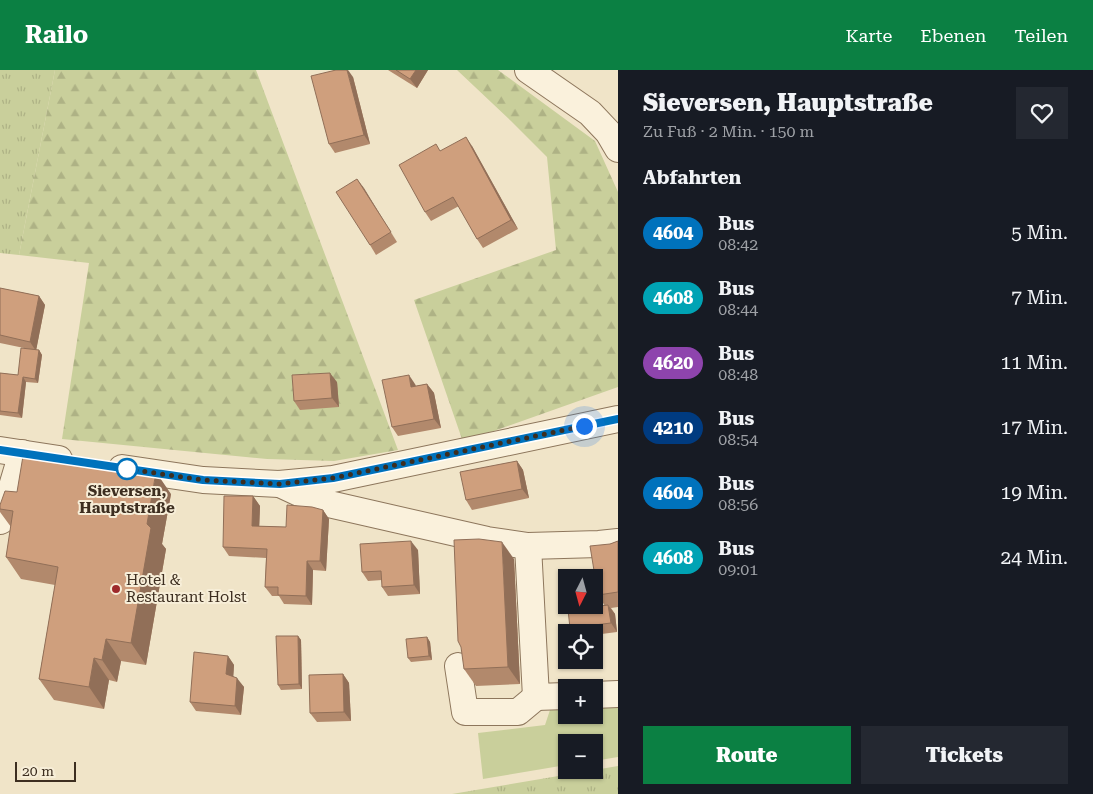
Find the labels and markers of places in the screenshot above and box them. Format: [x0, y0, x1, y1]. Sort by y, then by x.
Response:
marker: Sieversen, Hauptstraße [116, 458, 138, 480]
place label: Sieversen, Hauptstraße [79, 482, 175, 517]
place label: Hotel & Restaurant Holst [126, 571, 247, 606]
marker: Hotel & Restaurant Holst [110, 583, 122, 595]

